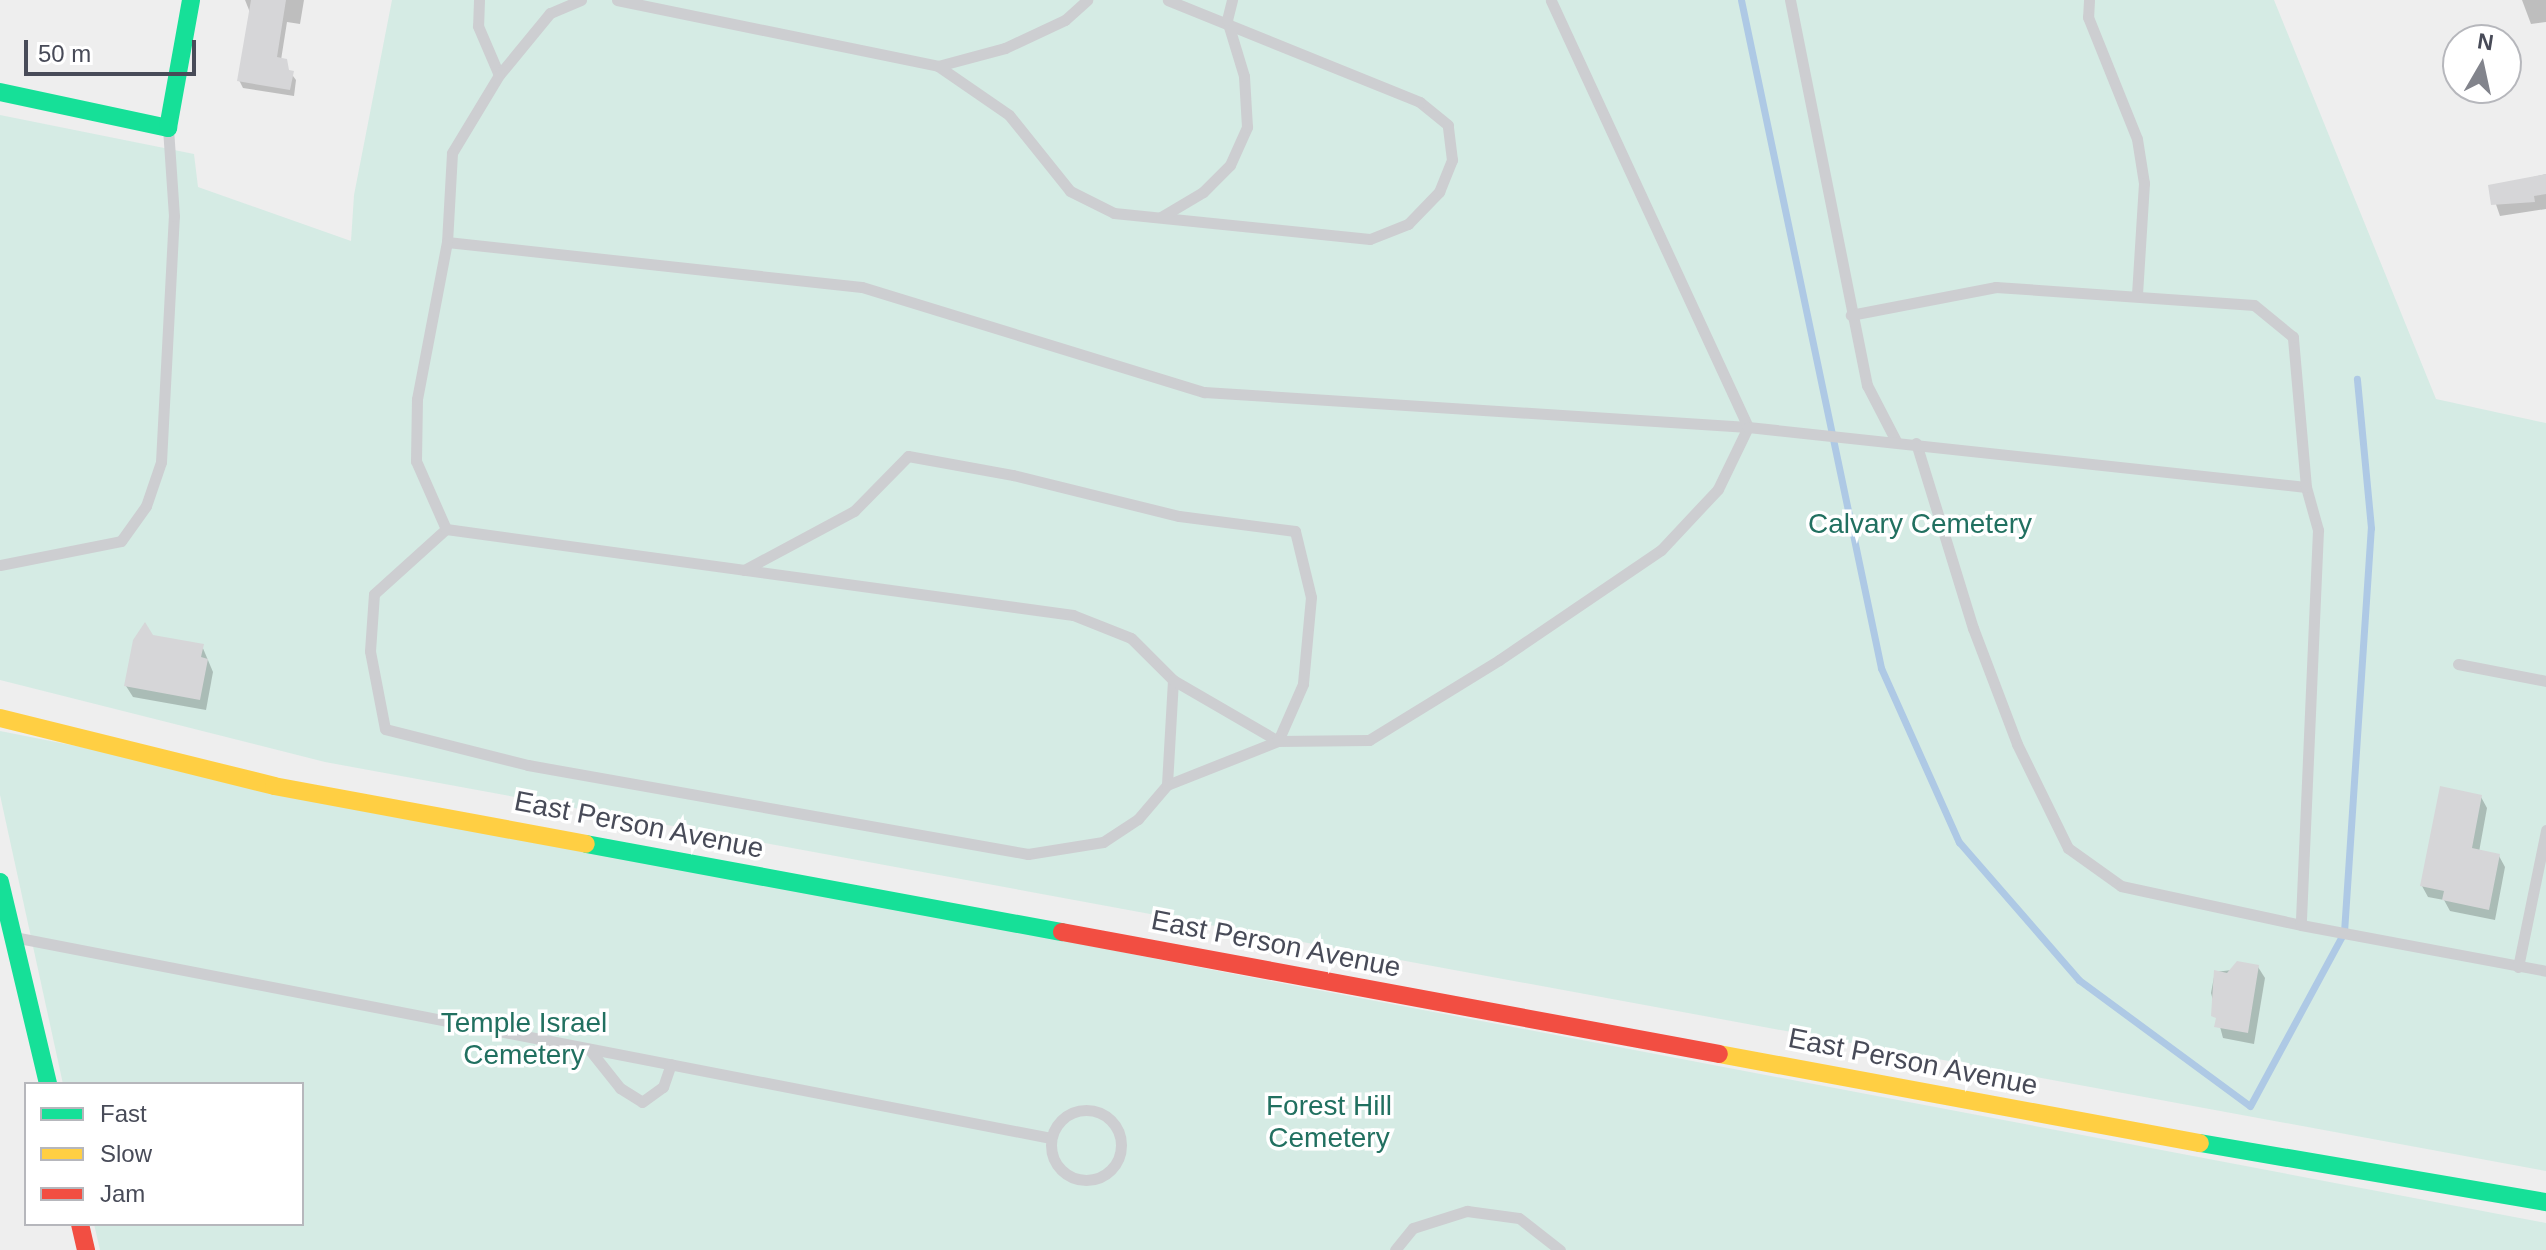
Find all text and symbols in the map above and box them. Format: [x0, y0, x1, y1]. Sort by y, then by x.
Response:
scale bar [28, 24, 200, 74]
north arrow [2442, 24, 2522, 104]
text: N [2476, 28, 2495, 55]
text: 50 m [38, 40, 91, 67]
park label: Calvary Cemetery [1808, 507, 2032, 541]
street label: East Person Avenue [511, 784, 767, 866]
street label: East Person Avenue [1148, 903, 1404, 985]
park label: Temple Israel Cemetery [441, 1006, 607, 1072]
street label: East Person Avenue [1785, 1021, 2041, 1103]
legend [24, 1082, 304, 1226]
park label: Forest Hill Cemetery [1266, 1089, 1392, 1155]
text: Fast [100, 1100, 147, 1127]
text: Slow [100, 1140, 152, 1167]
text: Jam [100, 1180, 145, 1207]

